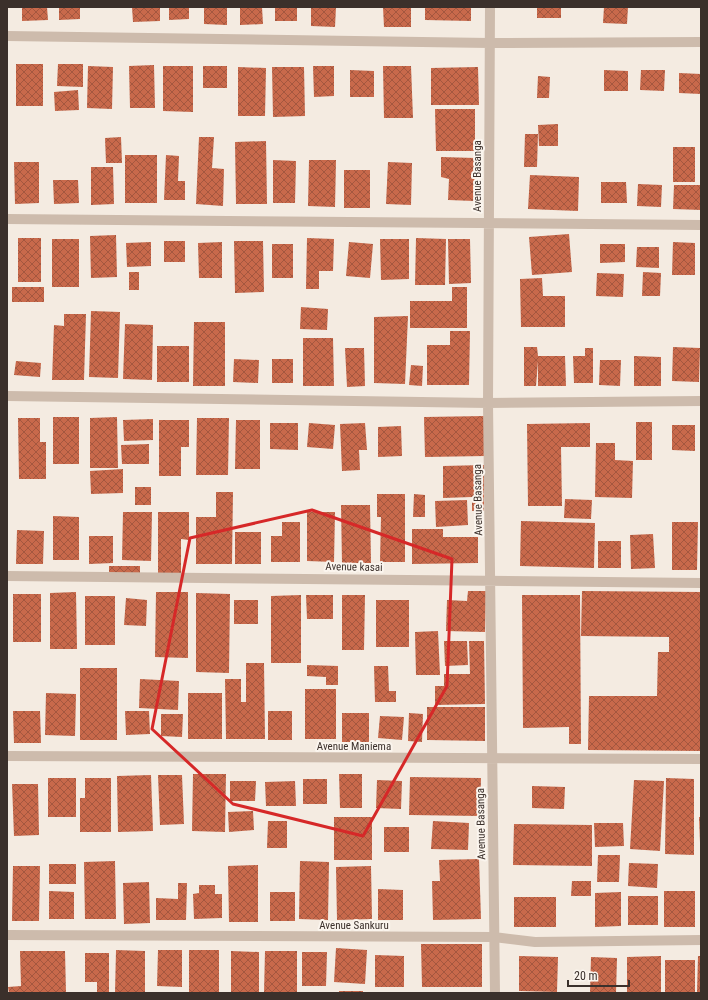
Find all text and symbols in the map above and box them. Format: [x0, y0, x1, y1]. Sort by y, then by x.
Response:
street label: Avenue Basanga [471, 140, 484, 212]
street label: Avenue Basanga [471, 464, 485, 536]
street label: Avenue kasai [325, 560, 383, 574]
street label: Avenue Maniema [317, 740, 391, 753]
street label: Avenue Basanga [474, 788, 488, 860]
street label: Avenue Sankuru [319, 919, 389, 932]
scale bar [568, 962, 629, 988]
text: 20 m [574, 969, 598, 983]

